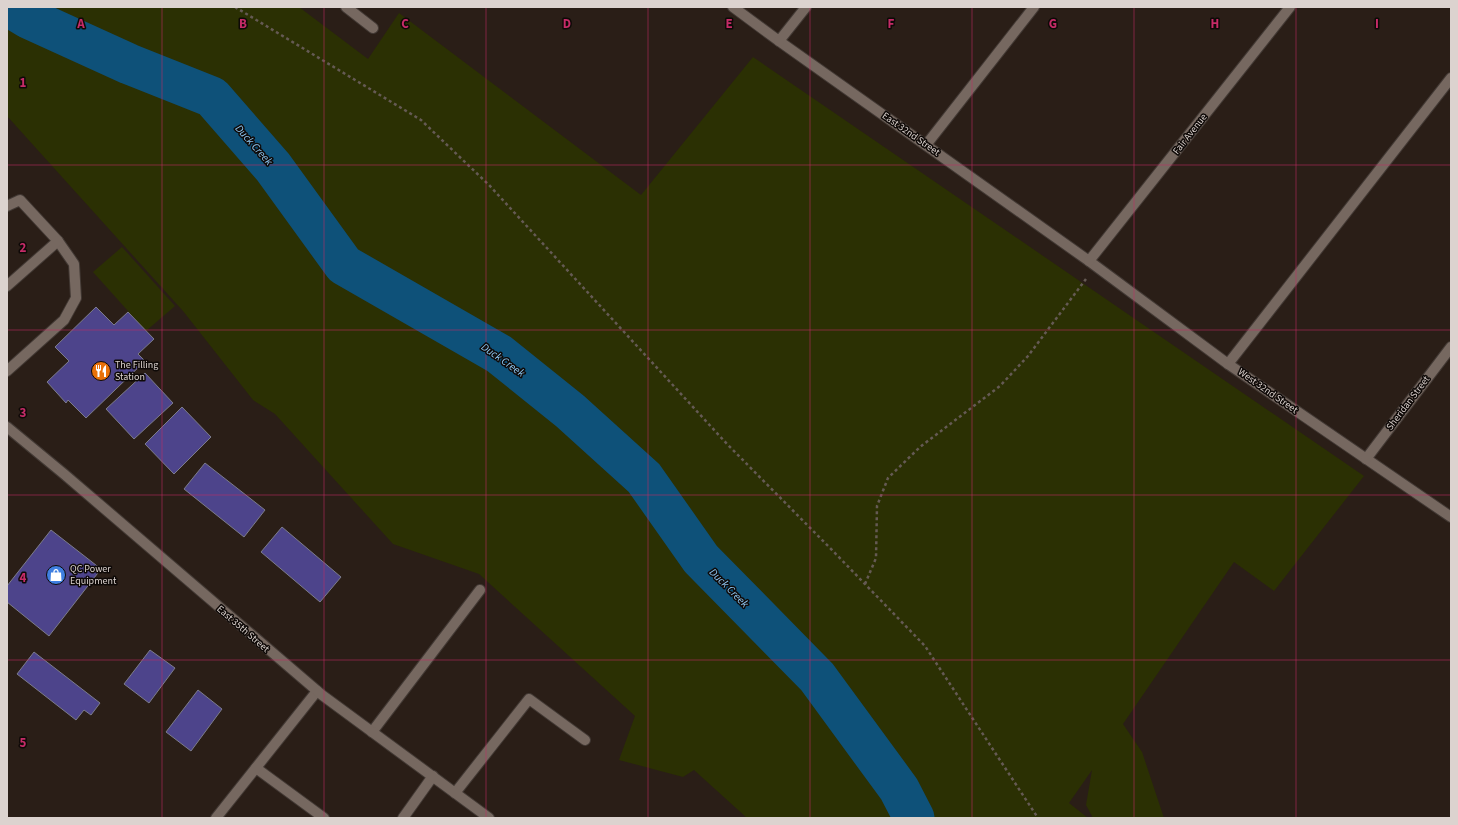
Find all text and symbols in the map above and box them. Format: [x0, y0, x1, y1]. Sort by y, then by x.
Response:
text: A [76, 15, 85, 33]
text: B [239, 15, 247, 33]
text: C [401, 15, 409, 33]
text: D [563, 15, 571, 33]
text: E [725, 15, 733, 33]
text: F [888, 15, 895, 33]
text: G [1049, 15, 1057, 33]
text: H [1211, 15, 1219, 33]
text: I [1375, 15, 1379, 33]
text: 1 [20, 74, 27, 92]
street label: East 32nd Street [879, 109, 943, 160]
street label: Fair Avenue [1170, 111, 1210, 157]
water label: Duck Creek [232, 121, 277, 169]
text: 2 [20, 239, 27, 257]
water label: Duck Creek [478, 340, 528, 381]
place label: The Filling Station [115, 358, 158, 384]
restaurant icon: The Filling Station [90, 360, 112, 382]
street label: West 32nd Street [1235, 365, 1301, 417]
street label: Sheridan Street [1383, 372, 1433, 433]
text: 3 [20, 404, 27, 422]
place label: QC Power Equipment [70, 562, 117, 588]
shop icon: QC Power Equipment [45, 564, 67, 586]
water label: Duck Creek [706, 565, 753, 612]
text: 4 [20, 569, 27, 587]
street label: East 35th Street [214, 602, 273, 656]
text: 5 [20, 734, 27, 752]

